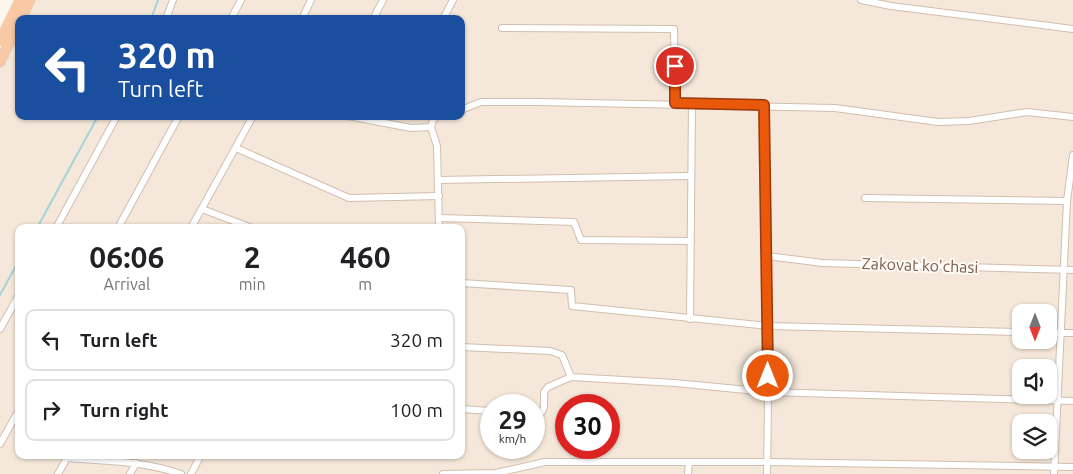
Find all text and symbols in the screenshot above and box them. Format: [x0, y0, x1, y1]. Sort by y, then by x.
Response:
icon: left [35, 35, 100, 100]
text: 320 m [118, 35, 216, 75]
pin [654, 45, 696, 87]
icon: arrive [661, 52, 689, 80]
text: Turn left [118, 76, 203, 101]
text: 06:06 [89, 240, 164, 274]
text: 2 [244, 240, 261, 274]
text: 460 [340, 240, 391, 274]
street label: Zakovat ko'chasi [861, 254, 979, 276]
text: Arrival [104, 275, 150, 293]
text: min [239, 275, 266, 293]
text: m [358, 275, 372, 293]
north arrow [1012, 304, 1058, 349]
map controls [1012, 304, 1057, 459]
icon: left [37, 326, 65, 354]
text: Turn left [80, 329, 158, 351]
text: 320 m [390, 329, 443, 351]
position arrow [741, 349, 793, 401]
button: sound [1012, 359, 1057, 404]
speed limit sign: 30 [555, 394, 620, 459]
icon: right [37, 396, 65, 424]
text: Turn right [80, 399, 168, 421]
text: 100 m [390, 399, 443, 421]
text: 29 [498, 406, 527, 434]
button: layers [1012, 414, 1057, 459]
text: km/h [499, 432, 526, 445]

